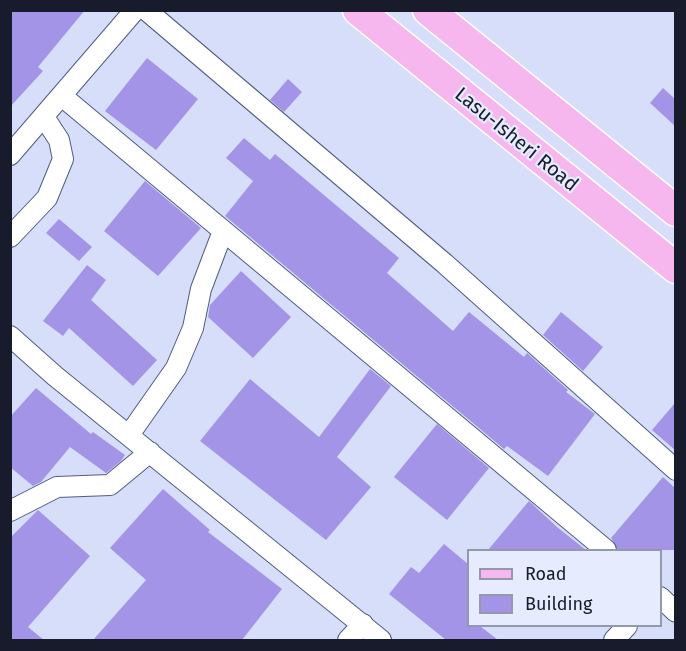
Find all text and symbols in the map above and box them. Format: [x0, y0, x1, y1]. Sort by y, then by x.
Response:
street label: Lasu-Isheri Road [449, 83, 583, 197]
legend [467, 549, 662, 627]
text: Road [525, 563, 567, 585]
text: Building [525, 593, 592, 615]

